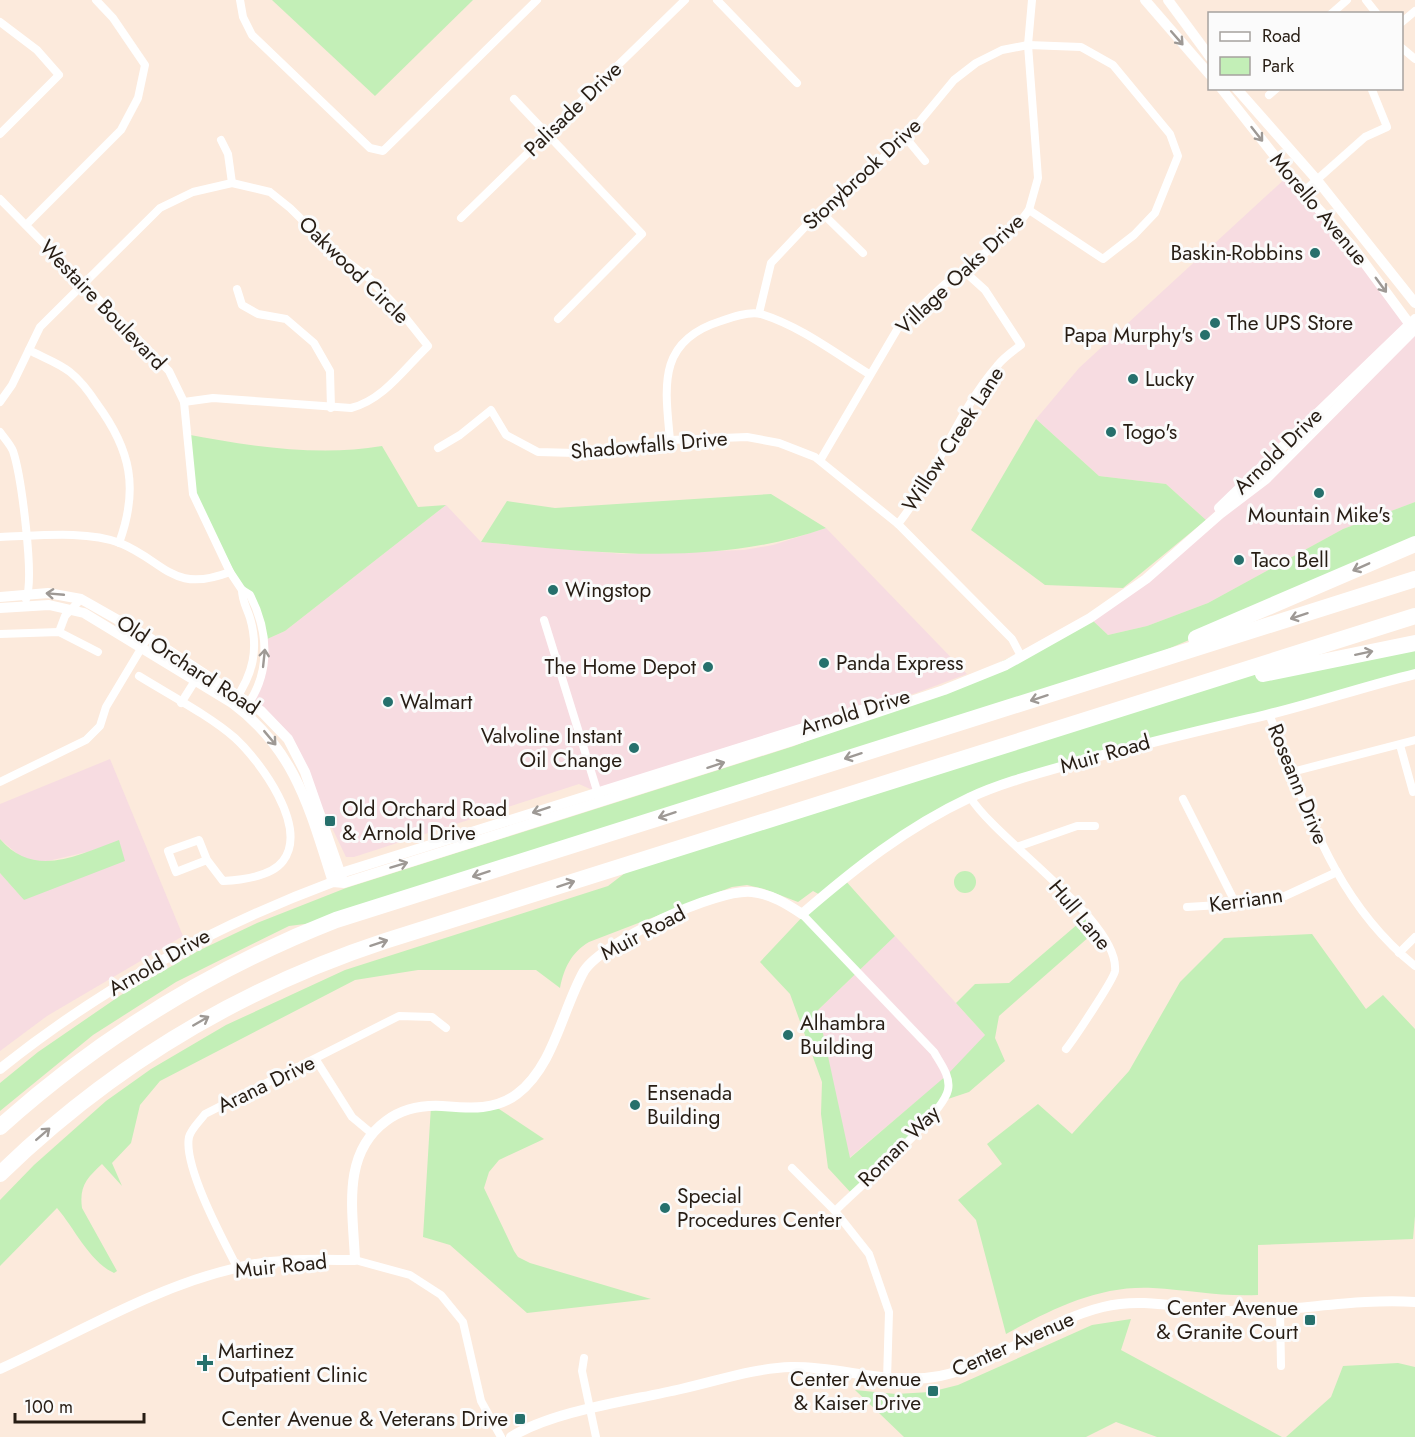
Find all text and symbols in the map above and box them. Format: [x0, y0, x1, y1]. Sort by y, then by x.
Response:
legend [1208, 12, 1403, 90]
text: Road [1262, 23, 1301, 49]
one-way arrow [1170, 30, 1184, 45]
text: Park [1262, 53, 1294, 79]
street label: Palisade Drive [517, 54, 629, 163]
street label: Stonybrook Drive [796, 111, 928, 237]
one-way arrow [1251, 126, 1264, 142]
street label: Morello Avenue [1263, 146, 1375, 272]
street label: Village Oaks Drive [889, 206, 1031, 341]
street label: Oakwood Circle [292, 209, 416, 331]
street label: Westaire Boulevard [33, 233, 173, 377]
place label: Baskin-Robbins [1170, 238, 1303, 268]
marker: Baskin-Robbins [1308, 246, 1322, 260]
one-way arrow [1374, 277, 1387, 293]
place label: The UPS Store [1227, 308, 1353, 338]
marker: The UPS Store [1208, 316, 1222, 330]
place label: Papa Murphy's [1064, 320, 1193, 350]
marker: Papa Murphy's [1198, 328, 1212, 342]
street label: Willow Creek Lane [895, 360, 1011, 517]
place label: Lucky [1145, 364, 1195, 394]
marker: Lucky [1126, 372, 1140, 386]
street label: Arnold Drive [1227, 401, 1329, 501]
place label: Togo's [1123, 417, 1177, 447]
street label: Shadowfalls Drive [569, 423, 729, 467]
marker: Togo's [1104, 425, 1118, 439]
marker: Mountain Mike's [1312, 486, 1326, 500]
place label: Mountain Mike's [1248, 500, 1390, 530]
place label: Taco Bell [1251, 545, 1329, 575]
marker: Taco Bell [1232, 553, 1246, 567]
one-way arrow [1353, 562, 1371, 573]
place label: Wingstop [565, 575, 651, 605]
marker: Wingstop [546, 583, 560, 597]
one-way arrow [46, 588, 66, 599]
street label: Old Orchard Road [111, 607, 265, 723]
one-way arrow [1290, 611, 1309, 622]
one-way arrow [1354, 647, 1373, 659]
one-way arrow [259, 648, 270, 668]
place label: Panda Express [836, 648, 963, 678]
place label: The Home Depot [545, 652, 696, 682]
marker: Panda Express [817, 656, 831, 670]
marker: The Home Depot [701, 660, 715, 674]
street label: Arnold Drive [796, 681, 914, 743]
place label: Walmart [400, 687, 472, 717]
one-way arrow [1030, 693, 1049, 704]
marker: Walmart [381, 695, 395, 709]
street label: Roseann Drive [1260, 719, 1336, 849]
place label: Valvoline Instant Oil Change [481, 721, 622, 775]
street label: Muir Road [1057, 727, 1153, 781]
one-way arrow [264, 730, 277, 746]
marker: Valvoline Instant Oil Change [627, 741, 641, 755]
one-way arrow [844, 752, 863, 763]
one-way arrow [706, 759, 725, 770]
place label: Old Orchard Road & Arnold Drive [342, 794, 507, 848]
one-way arrow [532, 805, 551, 816]
one-way arrow [658, 810, 677, 821]
marker: Old Orchard Road & Arnold Drive [323, 814, 337, 828]
one-way arrow [389, 859, 408, 870]
one-way arrow [472, 869, 491, 880]
street label: Hull Lane [1042, 873, 1118, 957]
one-way arrow [556, 878, 575, 889]
street label: Kerriann [1207, 880, 1285, 920]
street label: Muir Road [595, 898, 691, 968]
street label: Arnold Drive [102, 921, 216, 1003]
one-way arrow [369, 936, 388, 947]
place label: Alhambra Building [800, 1008, 885, 1062]
one-way arrow [193, 1015, 210, 1027]
marker: Alhambra Building [781, 1028, 795, 1042]
street label: Arana Drive [212, 1047, 320, 1121]
place label: Ensenada Building [647, 1078, 732, 1132]
marker: Ensenada Building [628, 1098, 642, 1112]
street label: Roman Way [851, 1098, 947, 1194]
one-way arrow [35, 1127, 50, 1141]
place label: Special Procedures Center [677, 1181, 843, 1235]
marker: Special Procedures Center [658, 1201, 672, 1215]
street label: Muir Road [234, 1246, 328, 1286]
place label: Center Avenue & Granite Court [1156, 1293, 1298, 1347]
street label: Center Avenue [947, 1304, 1079, 1384]
marker: Center Avenue & Granite Court [1303, 1313, 1317, 1327]
place label: Martinez Outpatient Clinic [218, 1336, 368, 1390]
marker: Martinez Outpatient Clinic [196, 1354, 214, 1372]
place label: Center Avenue & Kaiser Drive [790, 1364, 921, 1418]
marker: Center Avenue & Kaiser Drive [926, 1384, 940, 1398]
scale bar [15, 1386, 144, 1424]
text: 100 m [24, 1394, 73, 1420]
place label: Center Avenue & Veterans Drive [222, 1404, 508, 1434]
marker: Center Avenue & Veterans Drive [513, 1412, 527, 1426]

